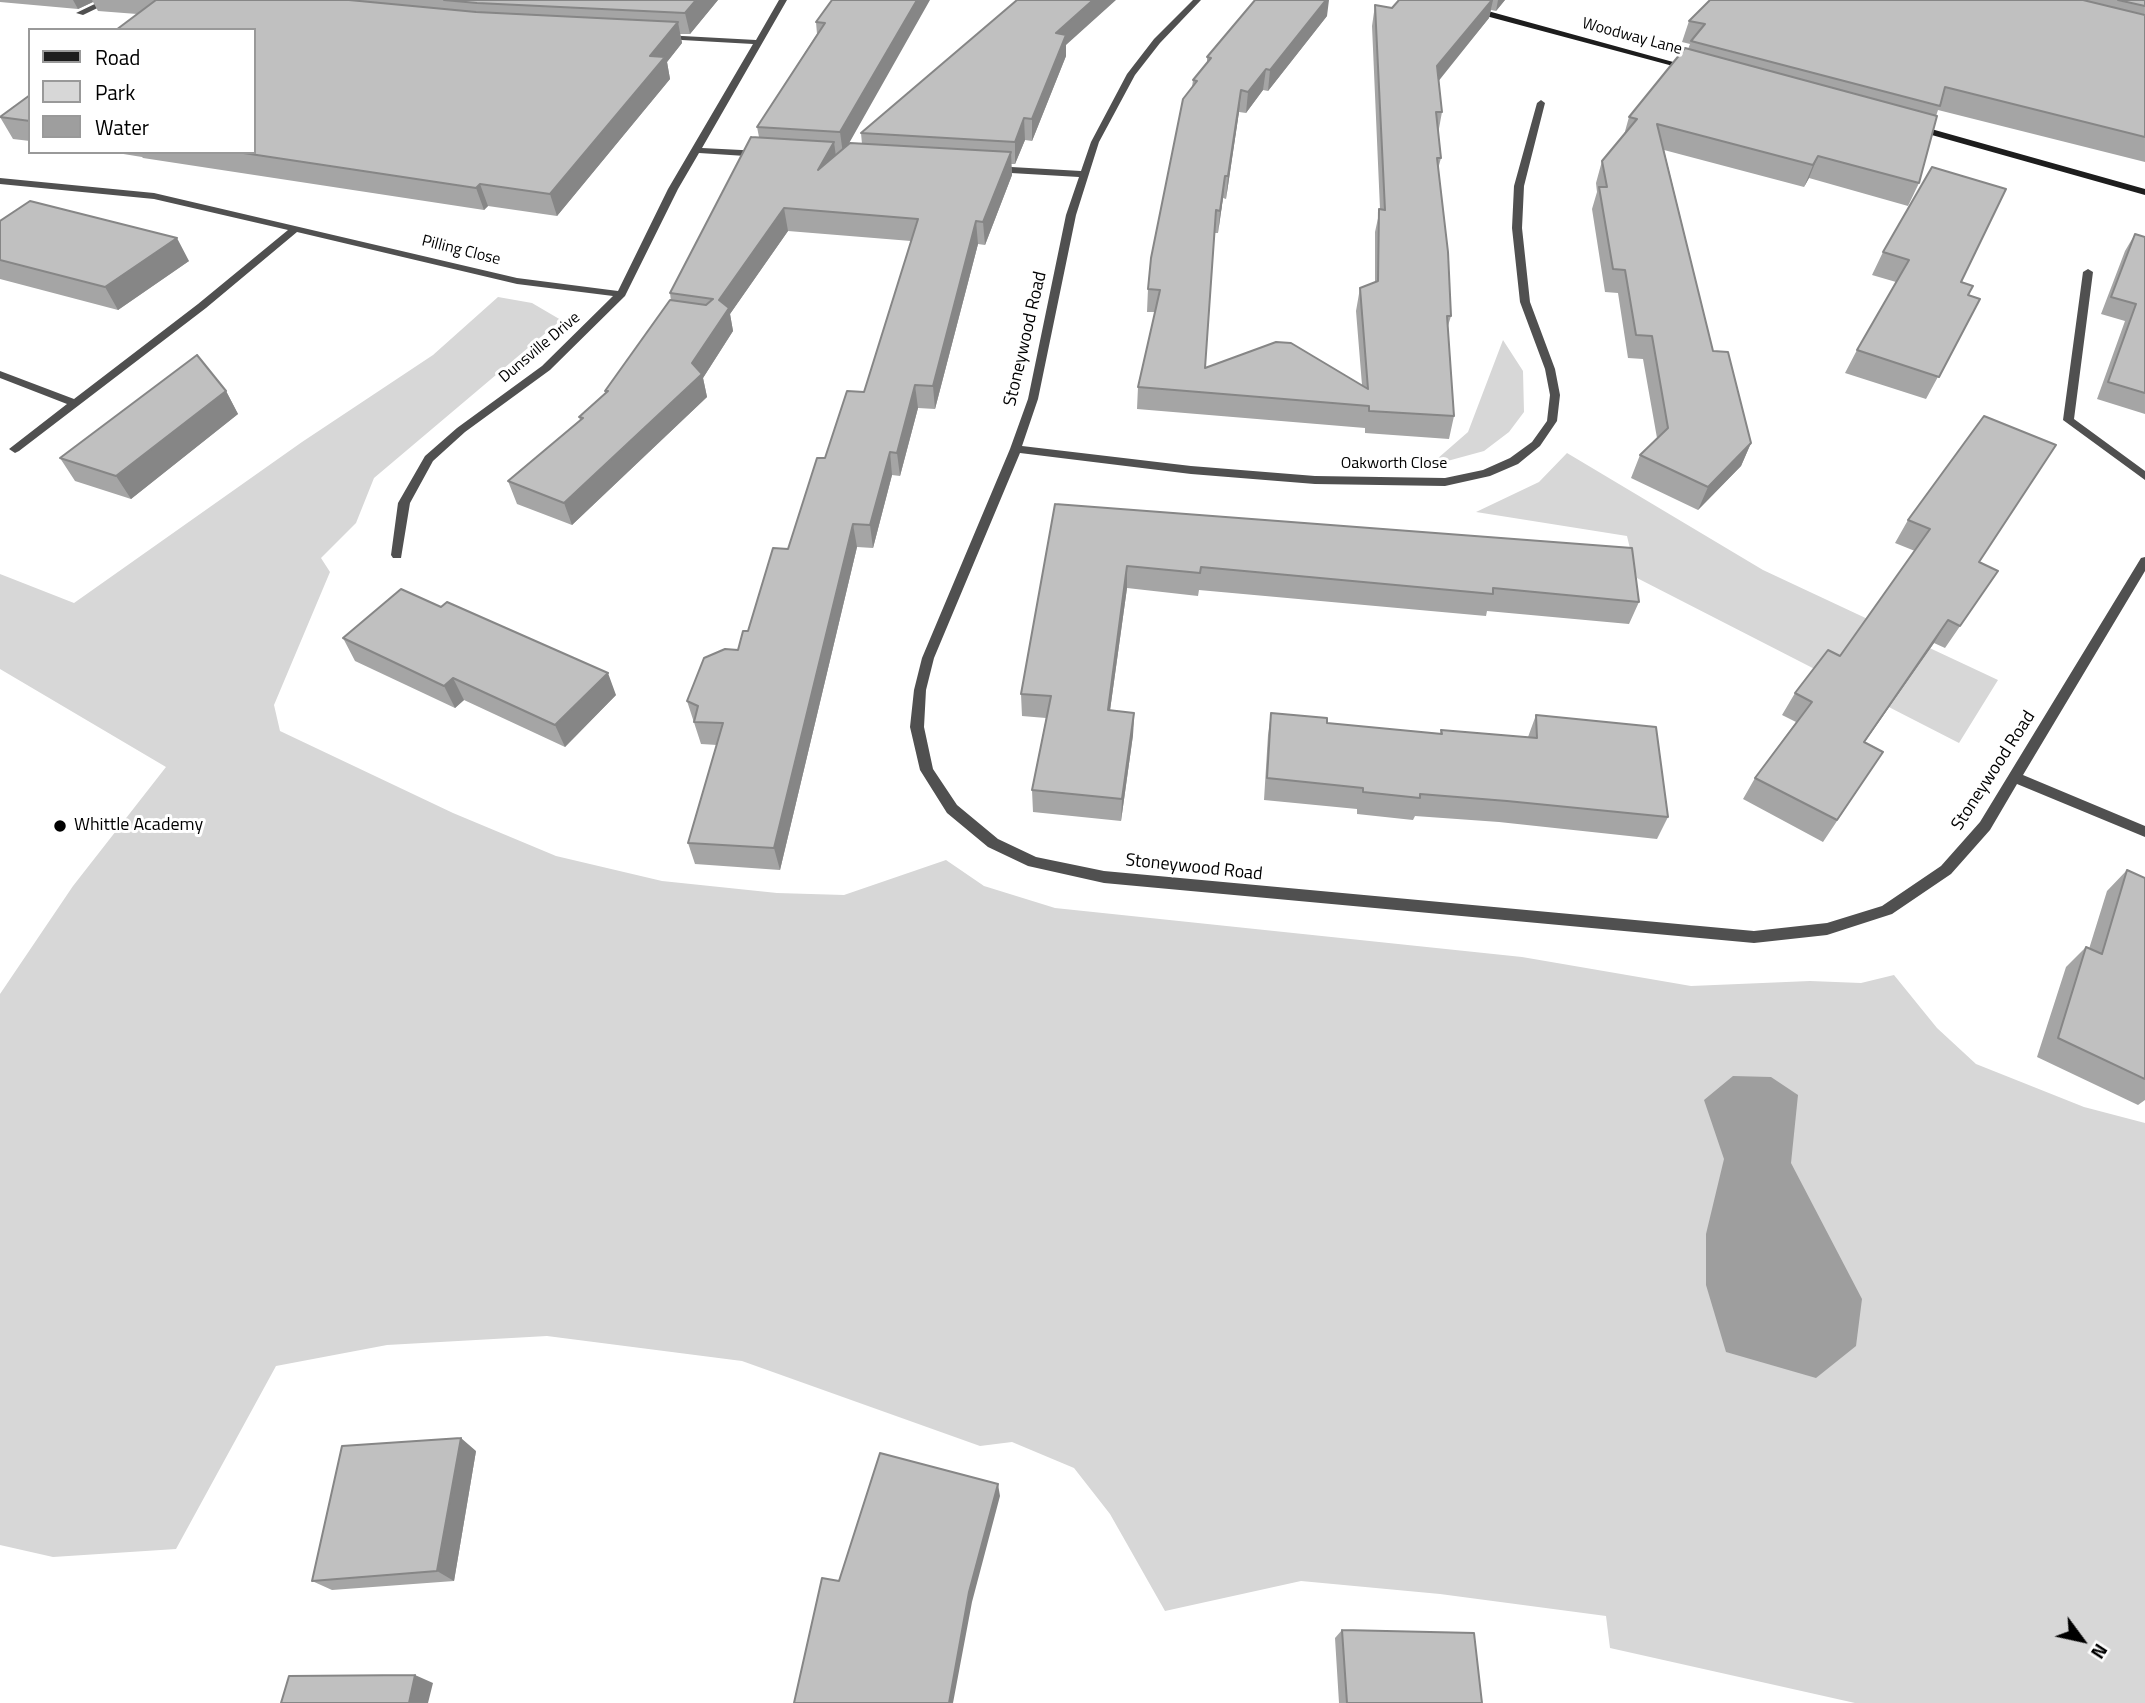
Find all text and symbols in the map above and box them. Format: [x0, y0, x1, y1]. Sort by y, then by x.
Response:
street label: Woodway Lane [1580, 14, 1684, 60]
legend [28, 28, 256, 154]
text: Road [95, 41, 140, 73]
text: Park [95, 76, 135, 108]
text: Water [95, 111, 149, 143]
street label: Pilling Close [420, 232, 502, 270]
street label: Stoneywood Road [1000, 269, 1052, 409]
street label: Dunsville Drive [496, 309, 584, 387]
street label: Oakworth Close [1341, 454, 1447, 474]
street label: Stoneywood Road [1947, 707, 2041, 835]
place label: Whittle Academy [74, 815, 203, 837]
marker: Whittle Academy [52, 818, 68, 834]
street label: Stoneywood Road [1124, 850, 1264, 886]
north arrow [2047, 1605, 2117, 1675]
text: N [2084, 1638, 2116, 1665]

